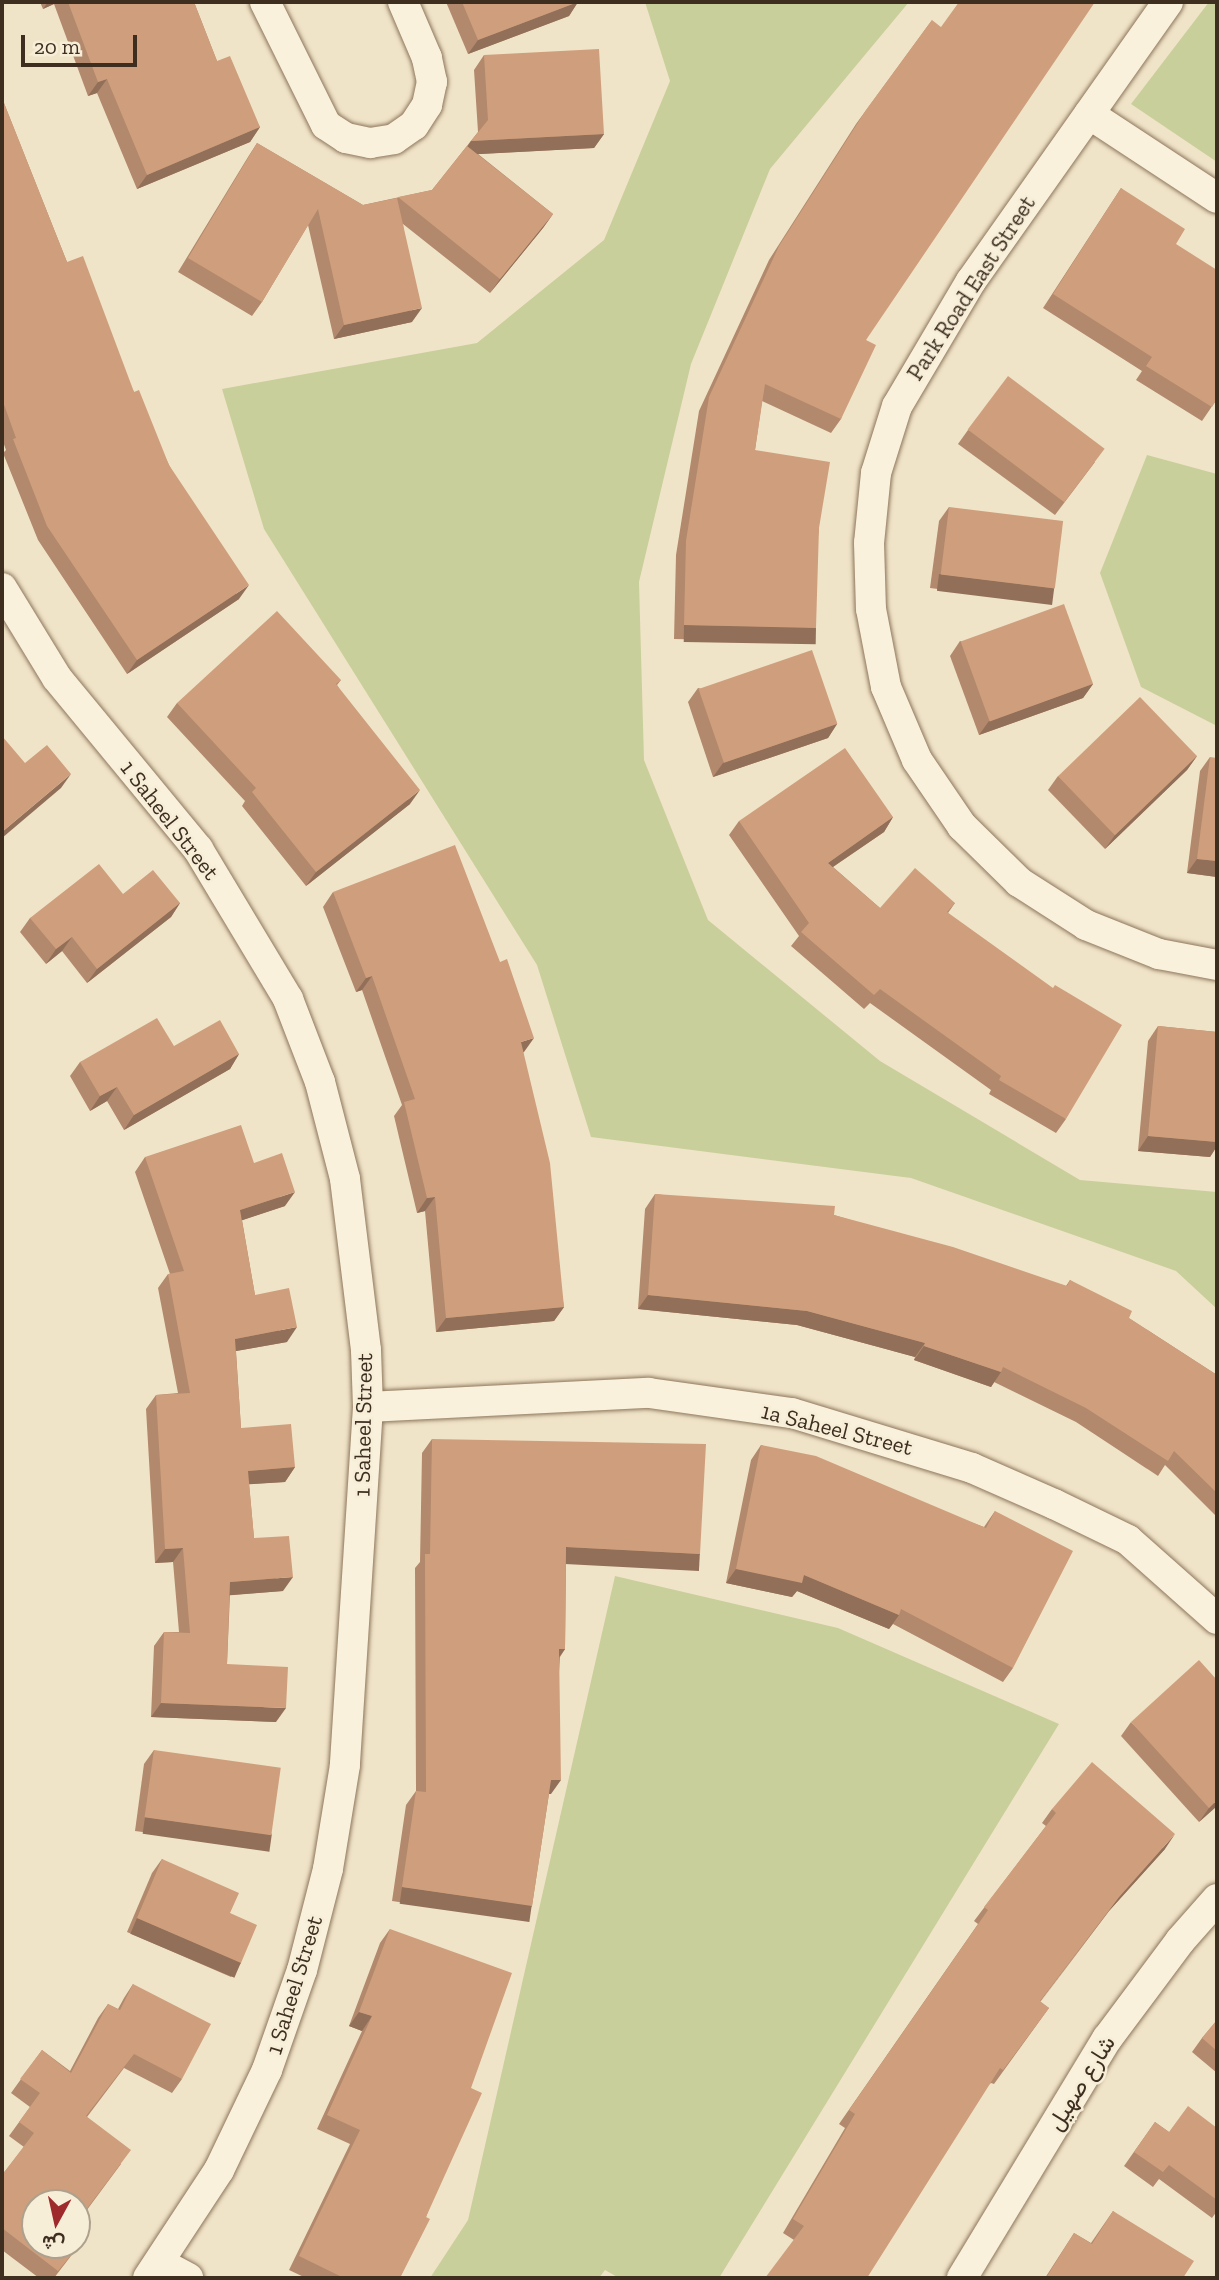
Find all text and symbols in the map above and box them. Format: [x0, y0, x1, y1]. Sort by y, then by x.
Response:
scale bar [24, 21, 140, 65]
text: 20 m [34, 34, 80, 59]
street label: Park Road East Street [901, 190, 1041, 386]
street label: 1 Saheel Street [115, 755, 225, 885]
street label: 1 Saheel Street [348, 1353, 378, 1497]
street label: 1a Saheel Street [758, 1397, 916, 1461]
street label: 1 Saheel Street [260, 1912, 328, 2058]
street label: شارع صهيل [1041, 2030, 1121, 2136]
north arrow [21, 2189, 91, 2259]
text: ش [40, 2230, 66, 2256]

